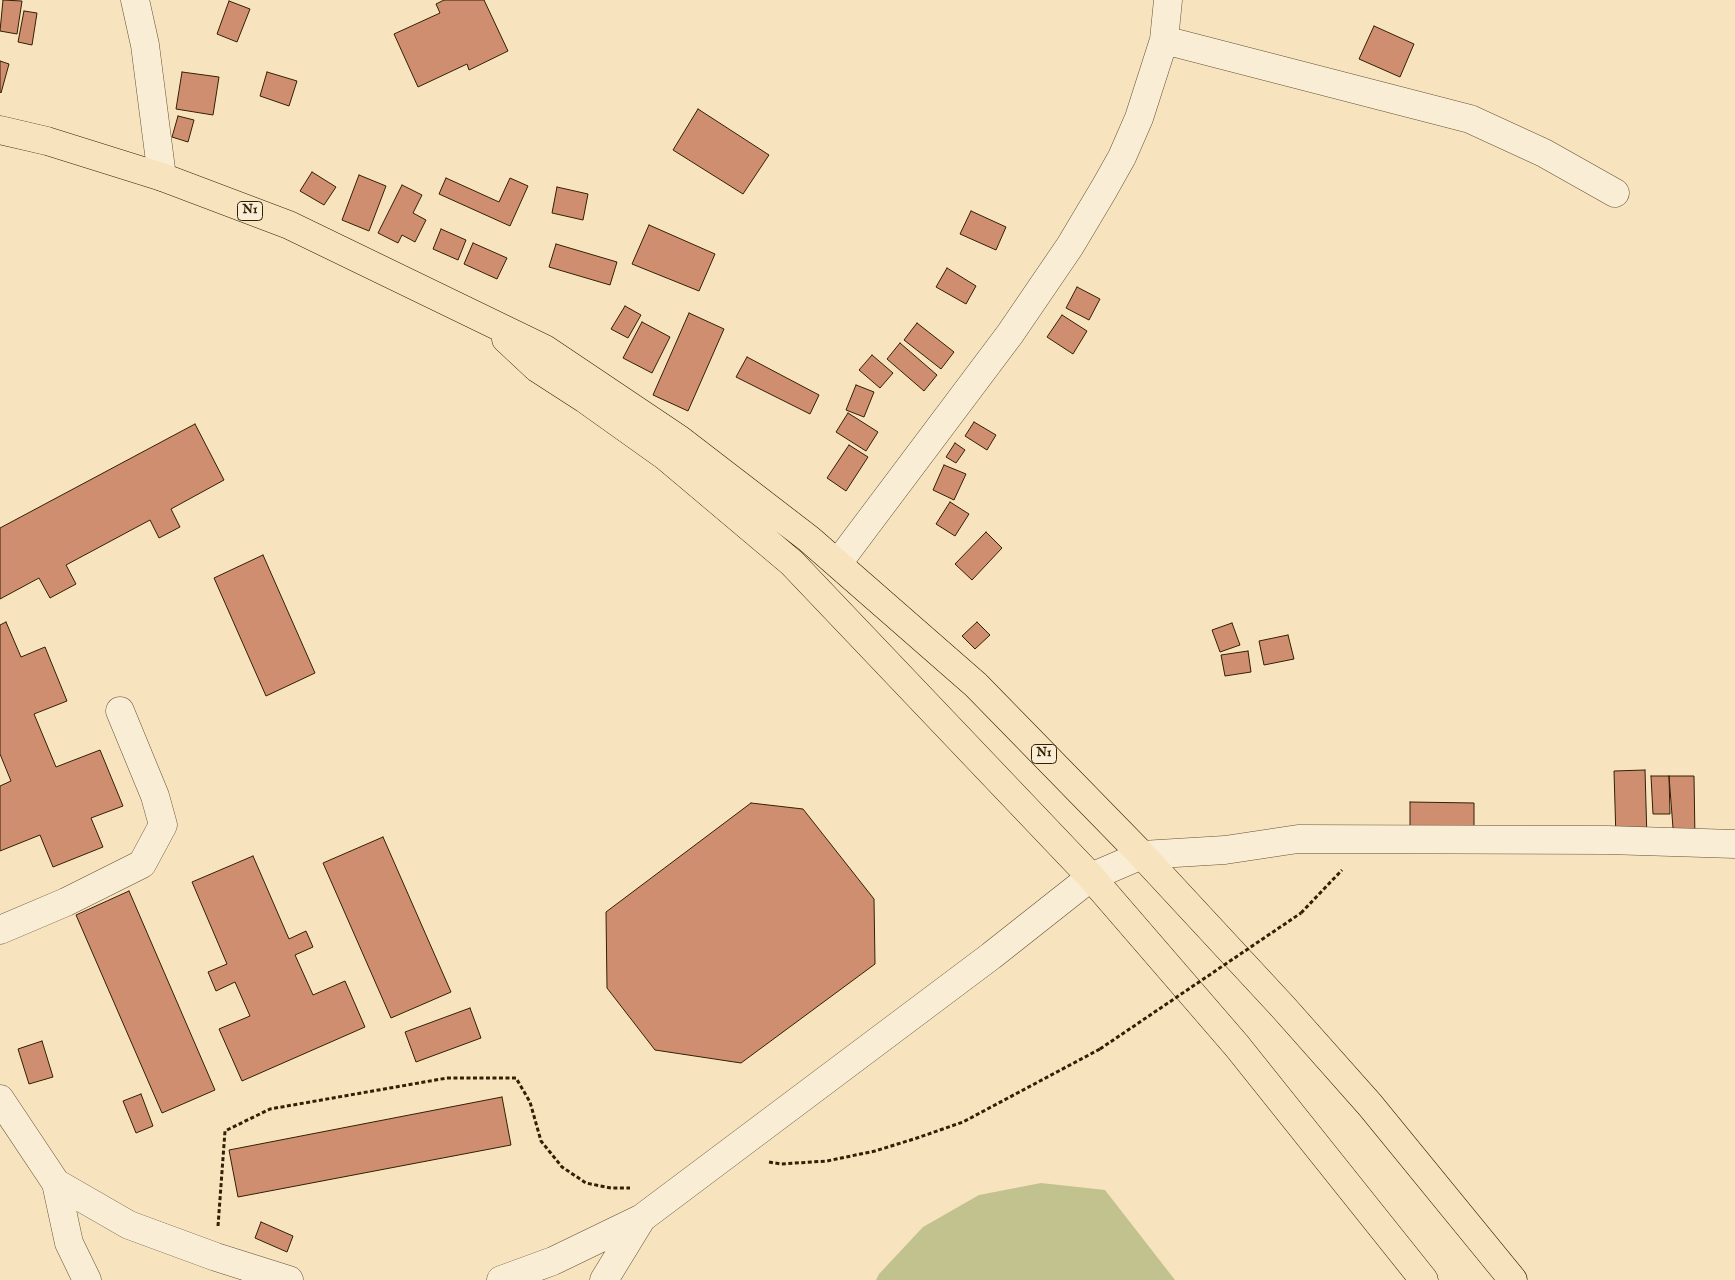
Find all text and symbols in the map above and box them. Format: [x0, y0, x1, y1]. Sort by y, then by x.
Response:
road number: N1 [238, 202, 262, 220]
road number: N1 [1032, 744, 1056, 764]

